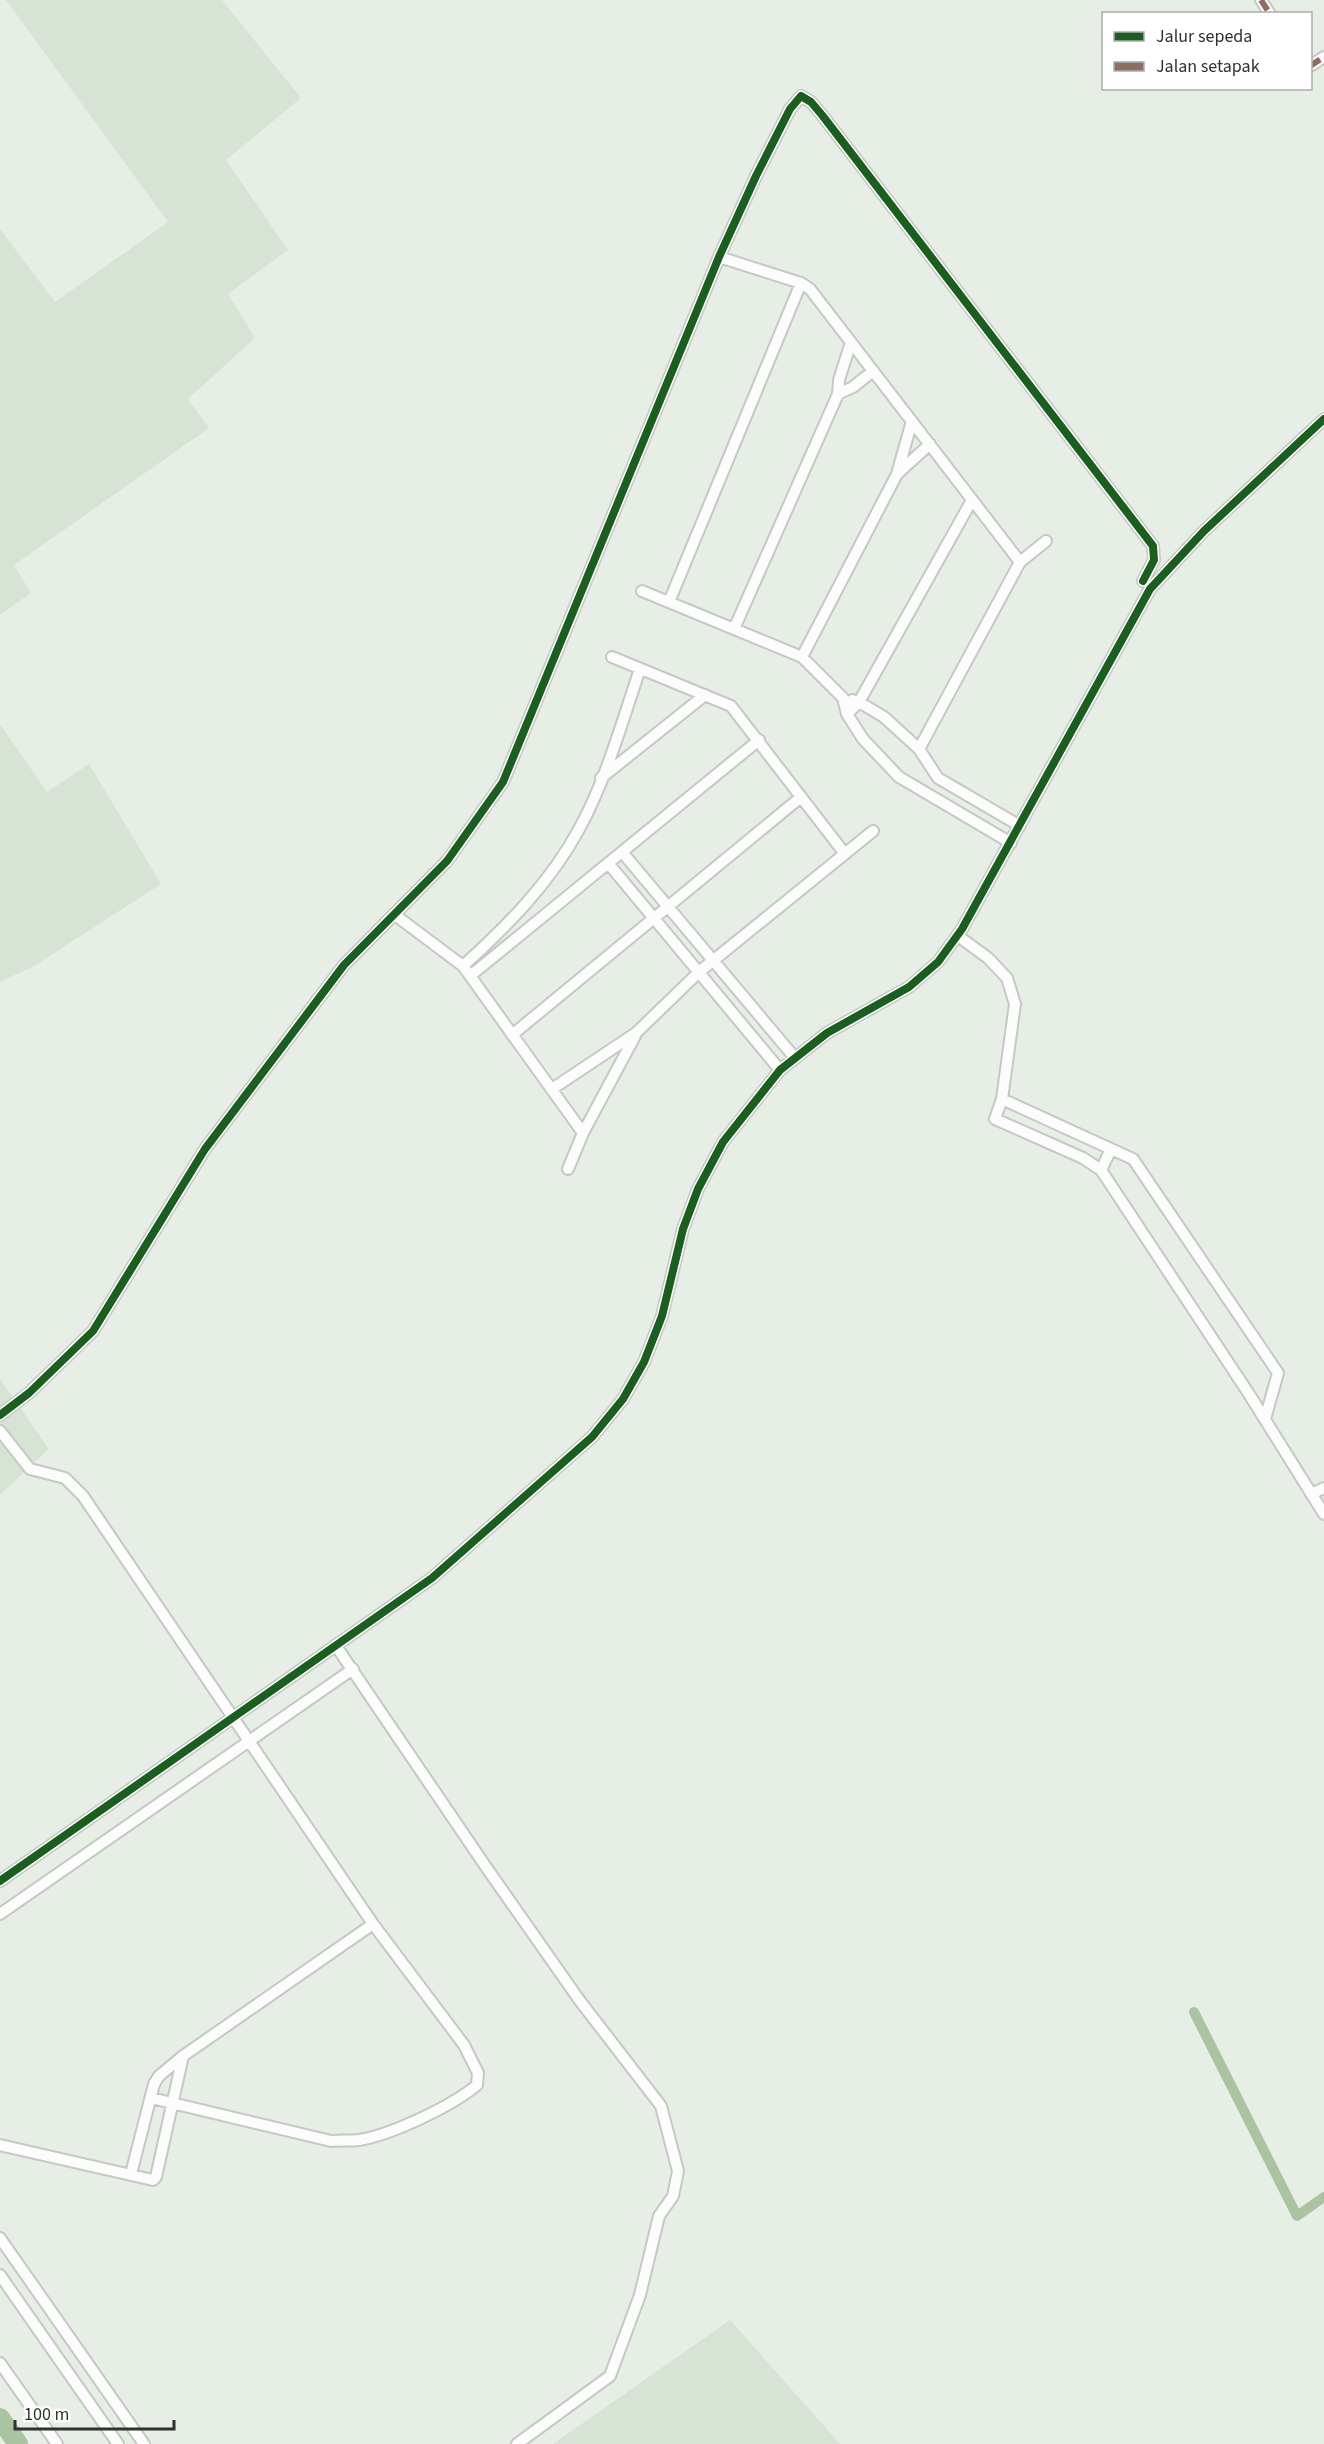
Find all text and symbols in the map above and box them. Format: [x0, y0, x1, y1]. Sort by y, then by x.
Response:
legend [1102, 12, 1312, 90]
text: Jalur sepeda [1156, 24, 1252, 49]
text: Jalan setapak [1156, 54, 1260, 79]
scale bar [15, 2393, 174, 2431]
text: 100 m [24, 2402, 69, 2427]

